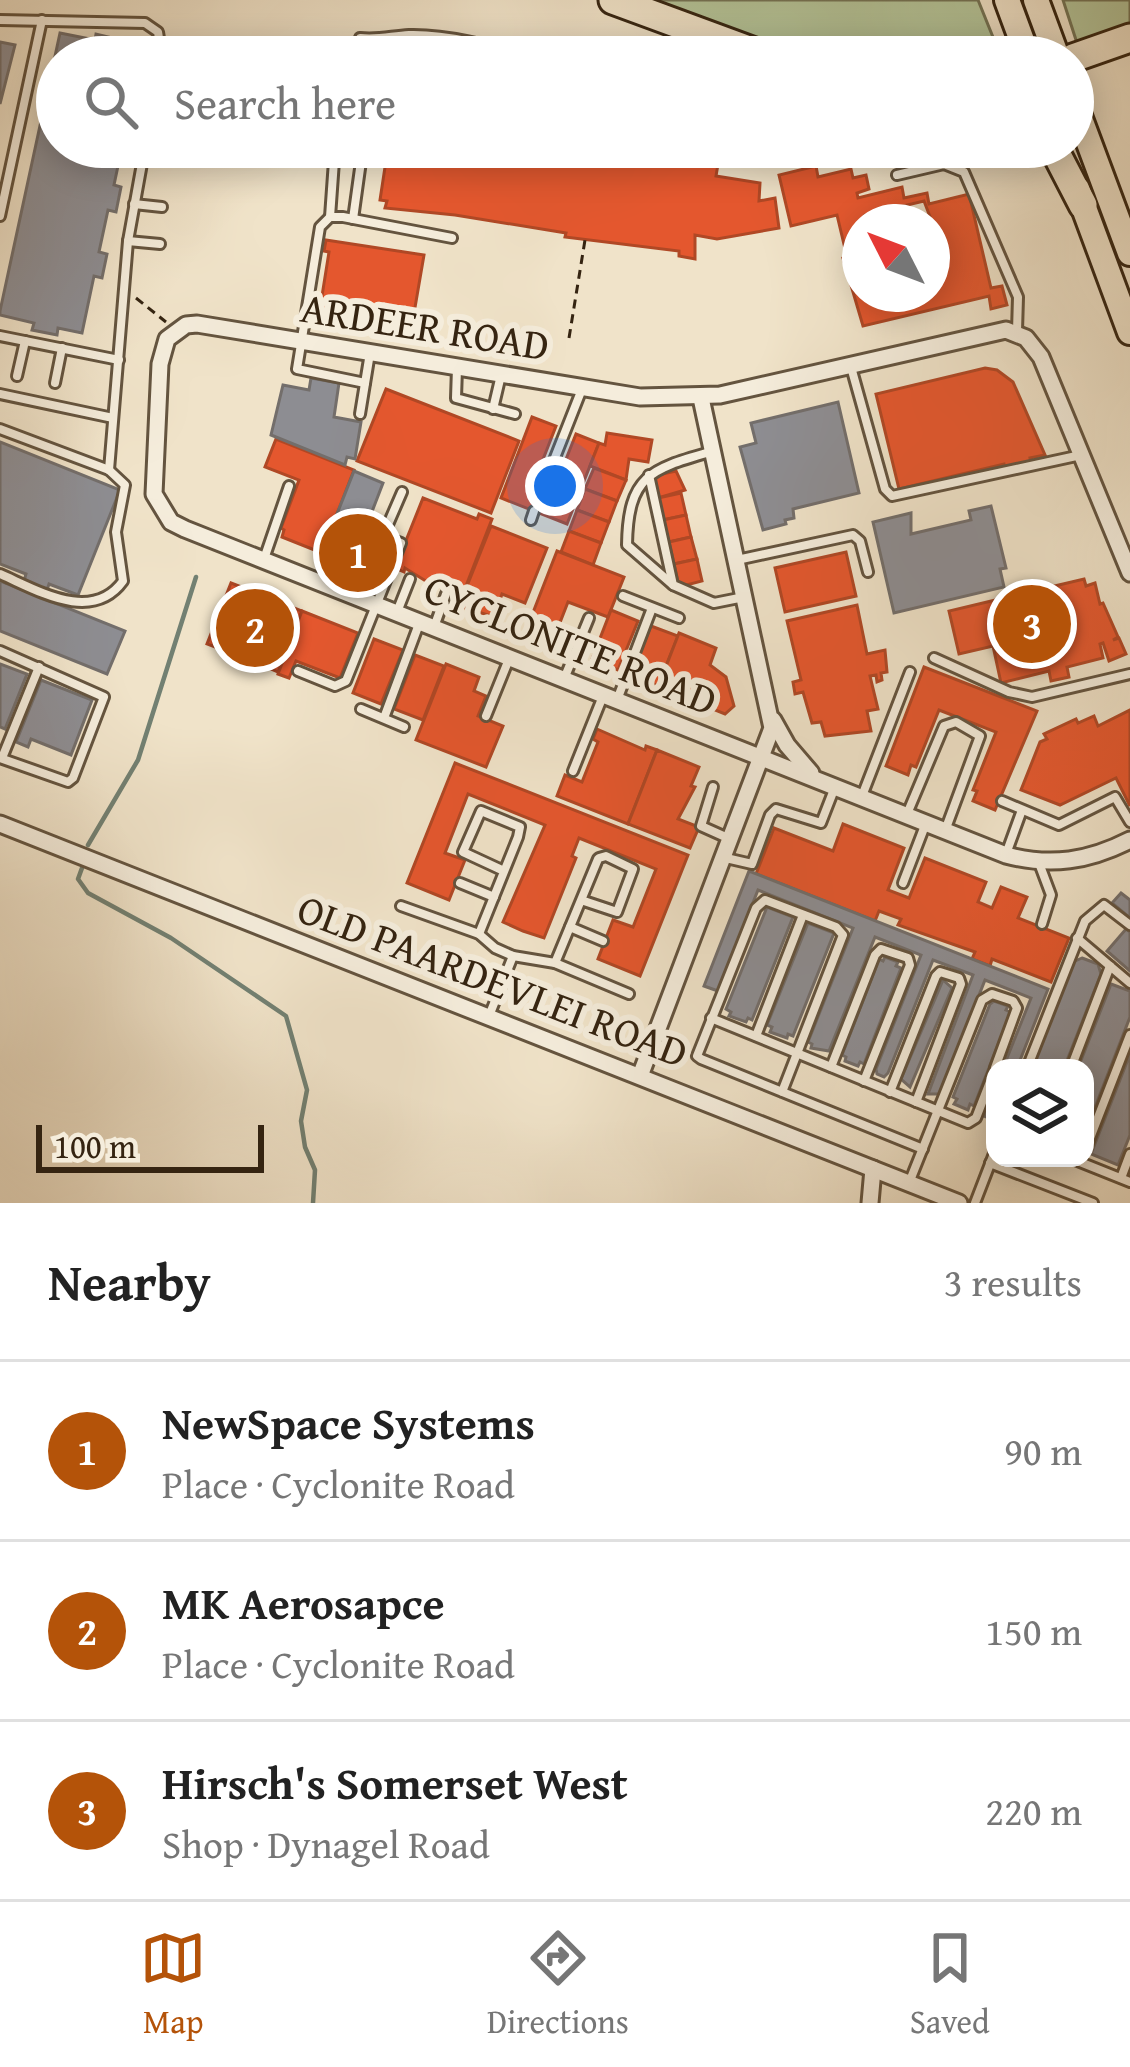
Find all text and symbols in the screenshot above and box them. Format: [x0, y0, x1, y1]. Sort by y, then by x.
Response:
search box [36, 36, 1094, 168]
icon: search [78, 69, 144, 135]
text: Search here [174, 70, 396, 135]
north arrow [842, 204, 950, 312]
street label: ARDEER ROAD [297, 276, 554, 375]
your location [525, 456, 585, 516]
pin: 1 [319, 508, 397, 598]
street label: CYCLONITE ROAD [416, 557, 727, 730]
pin: 3 [993, 579, 1071, 669]
pin: 2 [216, 583, 294, 673]
street label: OLD PAARDEVLEI ROAD [289, 877, 697, 1082]
map controls [986, 1059, 1094, 1167]
button: layers [986, 1059, 1094, 1167]
scale bar [36, 1119, 264, 1172]
text: 100 m [54, 1122, 136, 1170]
text: Nearby [48, 1244, 211, 1319]
text: 3 results [944, 1253, 1082, 1310]
text: NewSpace Systems [162, 1390, 535, 1455]
text: 1 [77, 1422, 97, 1479]
text: 90 m [1004, 1422, 1082, 1479]
text: Place · Cyclonite Road [162, 1455, 515, 1512]
text: MK Aerosapce [162, 1570, 445, 1635]
text: 2 [77, 1602, 97, 1659]
text: 150 m [985, 1602, 1082, 1659]
text: Place · Cyclonite Road [162, 1635, 515, 1692]
text: Hirsch's Somerset West [162, 1750, 628, 1815]
text: 3 [77, 1782, 97, 1839]
text: 220 m [985, 1782, 1082, 1839]
text: Shop · Dynagel Road [162, 1815, 490, 1872]
tab: Map [140, 1925, 206, 2045]
tab: Directions [487, 1925, 629, 2045]
tab: Saved [910, 1925, 990, 2045]

